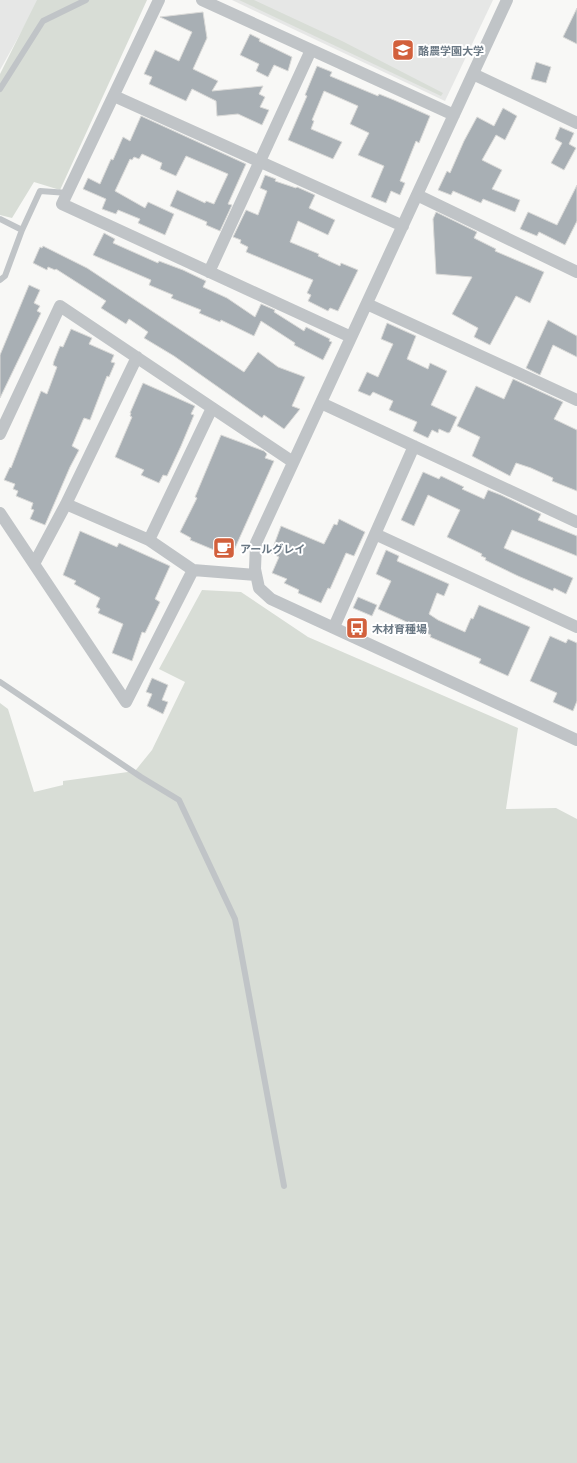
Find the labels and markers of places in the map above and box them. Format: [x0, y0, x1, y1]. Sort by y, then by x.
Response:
school or university icon: 酪農学園大学 [390, 37, 416, 63]
place label: 酪農学園大学 [418, 43, 484, 58]
cafe icon: アールグレイ [211, 535, 237, 561]
place label: アールグレイ [240, 541, 305, 556]
bus stop icon: 木材育種場 [344, 615, 370, 641]
place label: 木材育種場 [372, 621, 427, 636]

